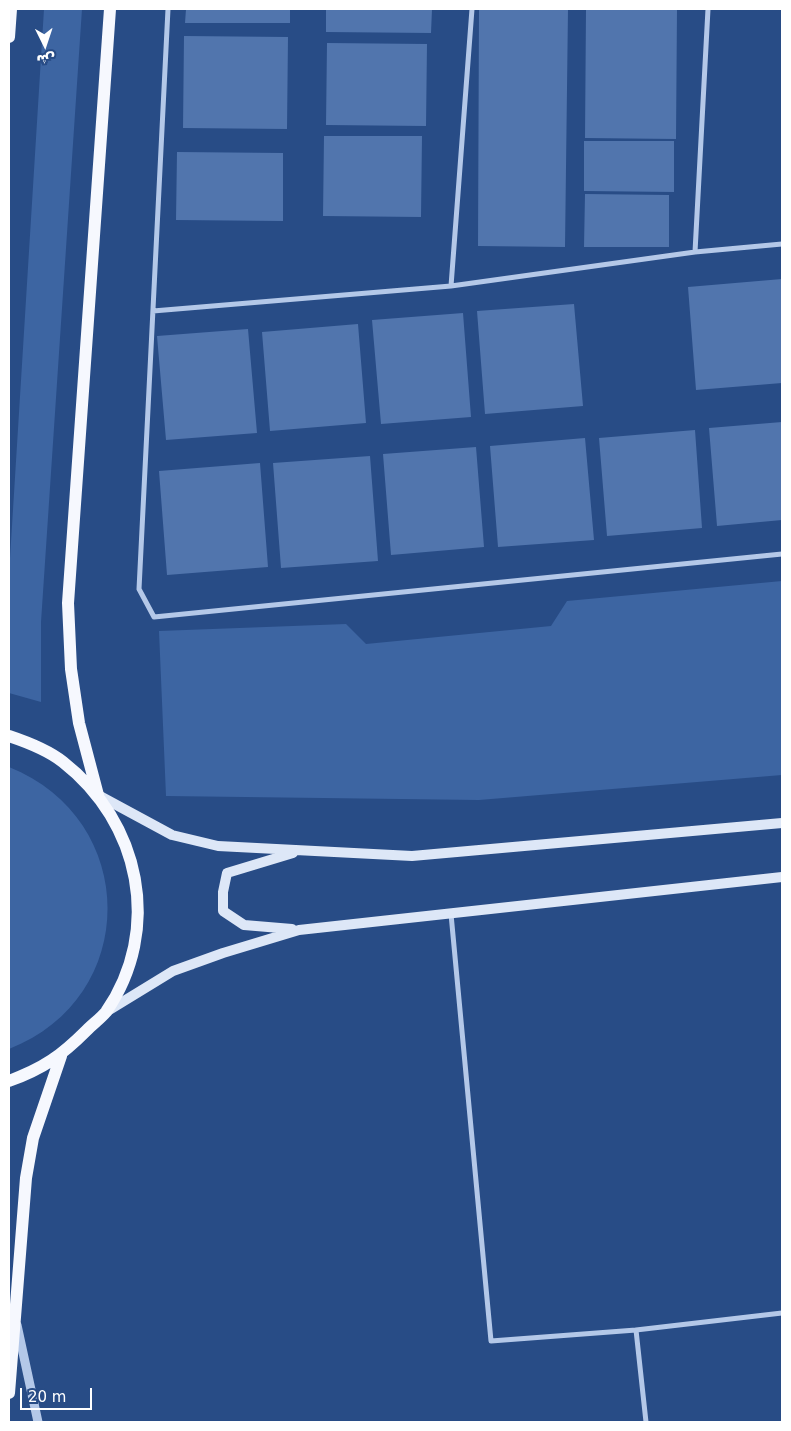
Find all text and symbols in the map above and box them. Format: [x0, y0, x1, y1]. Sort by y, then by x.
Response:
north arrow [20, 20, 70, 70]
text: ش [36, 51, 56, 69]
scale bar [22, 1378, 95, 1410]
text: 20 m [28, 1388, 66, 1406]

